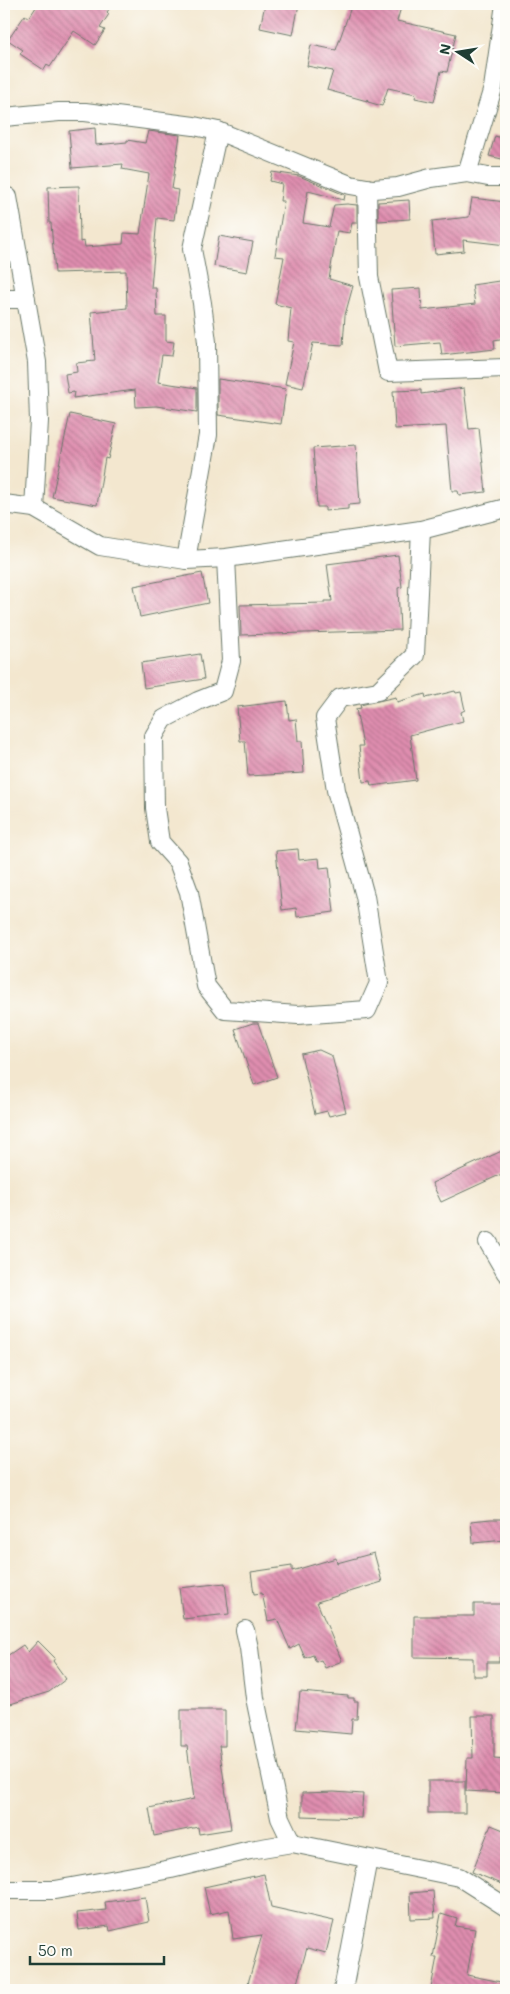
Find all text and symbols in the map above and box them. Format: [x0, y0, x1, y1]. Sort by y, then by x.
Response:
north arrow [432, 28, 482, 78]
text: N [434, 42, 455, 56]
scale bar [30, 1934, 164, 1966]
text: 50 m [38, 1940, 73, 1960]

